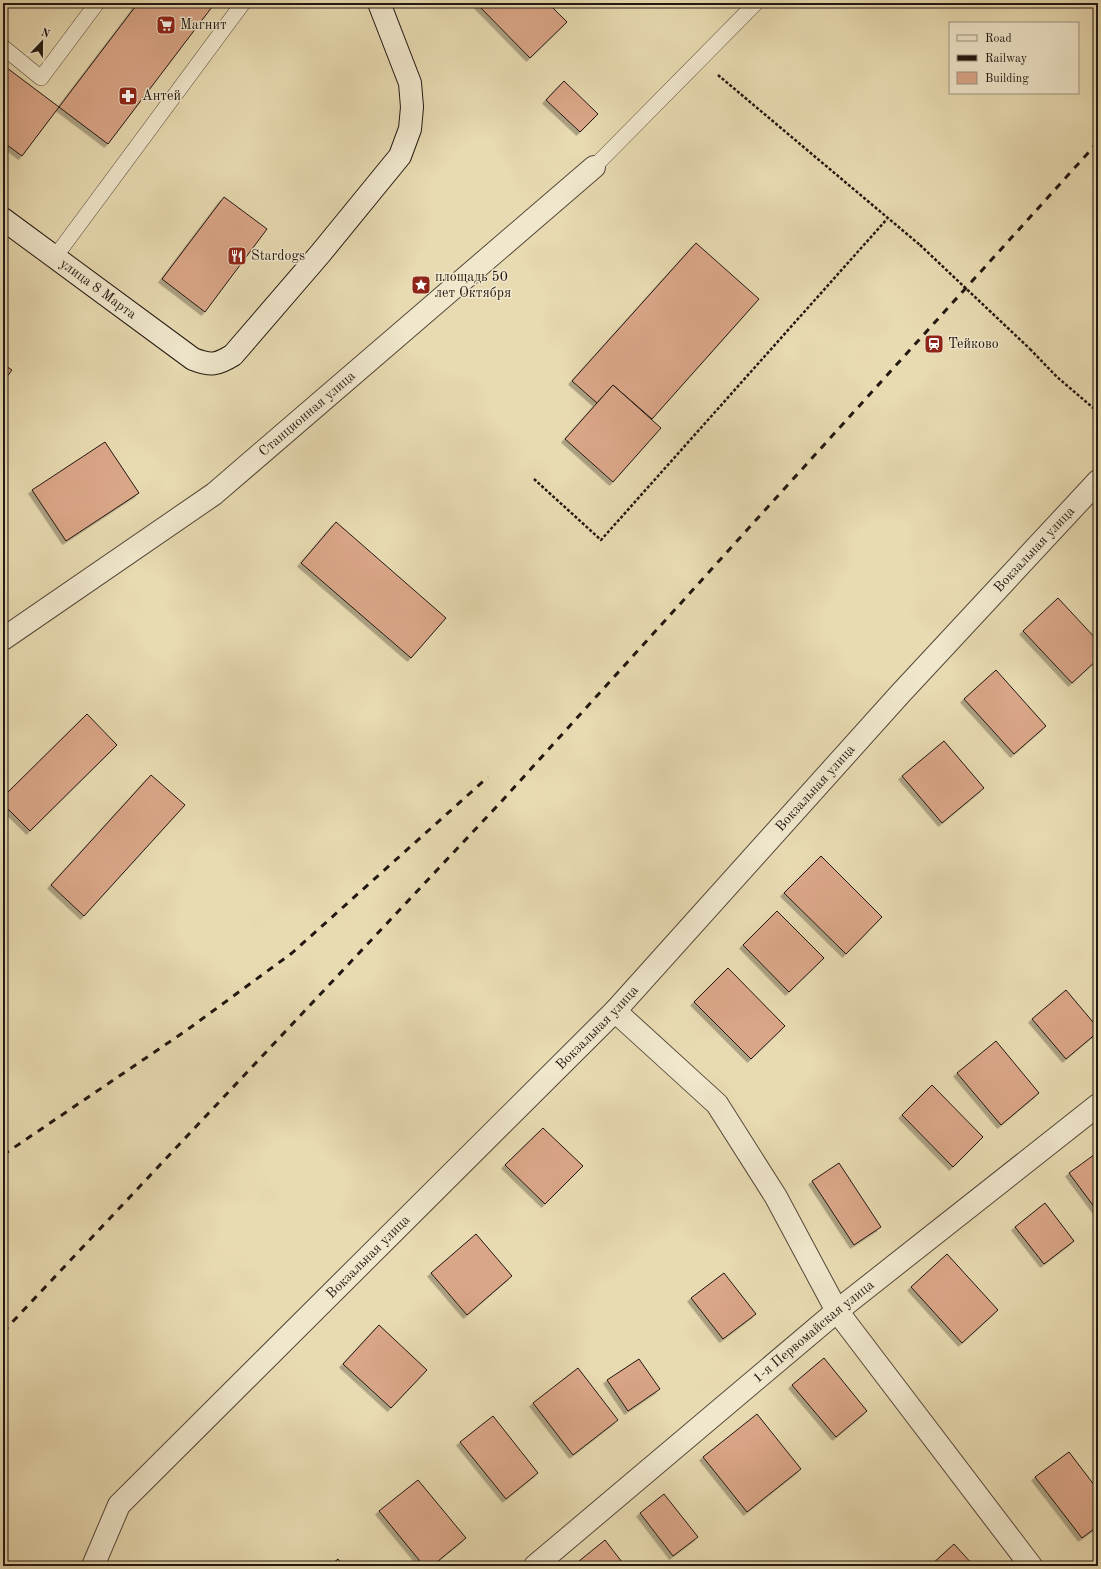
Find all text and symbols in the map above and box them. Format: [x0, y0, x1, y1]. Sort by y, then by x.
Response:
supermarket icon: Магнит [155, 14, 177, 36]
place label: Магнит [180, 18, 227, 32]
north arrow [22, 22, 62, 62]
legend [949, 22, 1079, 94]
text: N [39, 27, 52, 41]
text: Road [985, 33, 1012, 45]
text: Railway [985, 53, 1028, 65]
text: Building [985, 73, 1029, 85]
pharmacy icon: Антей [117, 85, 139, 107]
place label: Антей [142, 89, 181, 103]
restaurant icon: Stardogs [226, 245, 248, 267]
place label: Stardogs [251, 249, 305, 263]
street label: улица 8 Марта [57, 256, 139, 322]
place label: площадь 50 лет Октября [435, 270, 511, 300]
place icon: площадь 50 лет Октября [410, 274, 432, 296]
station icon: Тейково [923, 333, 945, 355]
place label: Тейково [948, 337, 999, 351]
street label: Станционная улица [256, 369, 358, 459]
street label: Вокзальная улица [991, 504, 1077, 595]
street label: Вокзальная улица [773, 742, 858, 834]
street label: Вокзальная улица [553, 983, 641, 1072]
street label: Вокзальная улица [324, 1213, 413, 1301]
street label: 1-я Первомайская улица [750, 1278, 877, 1386]

